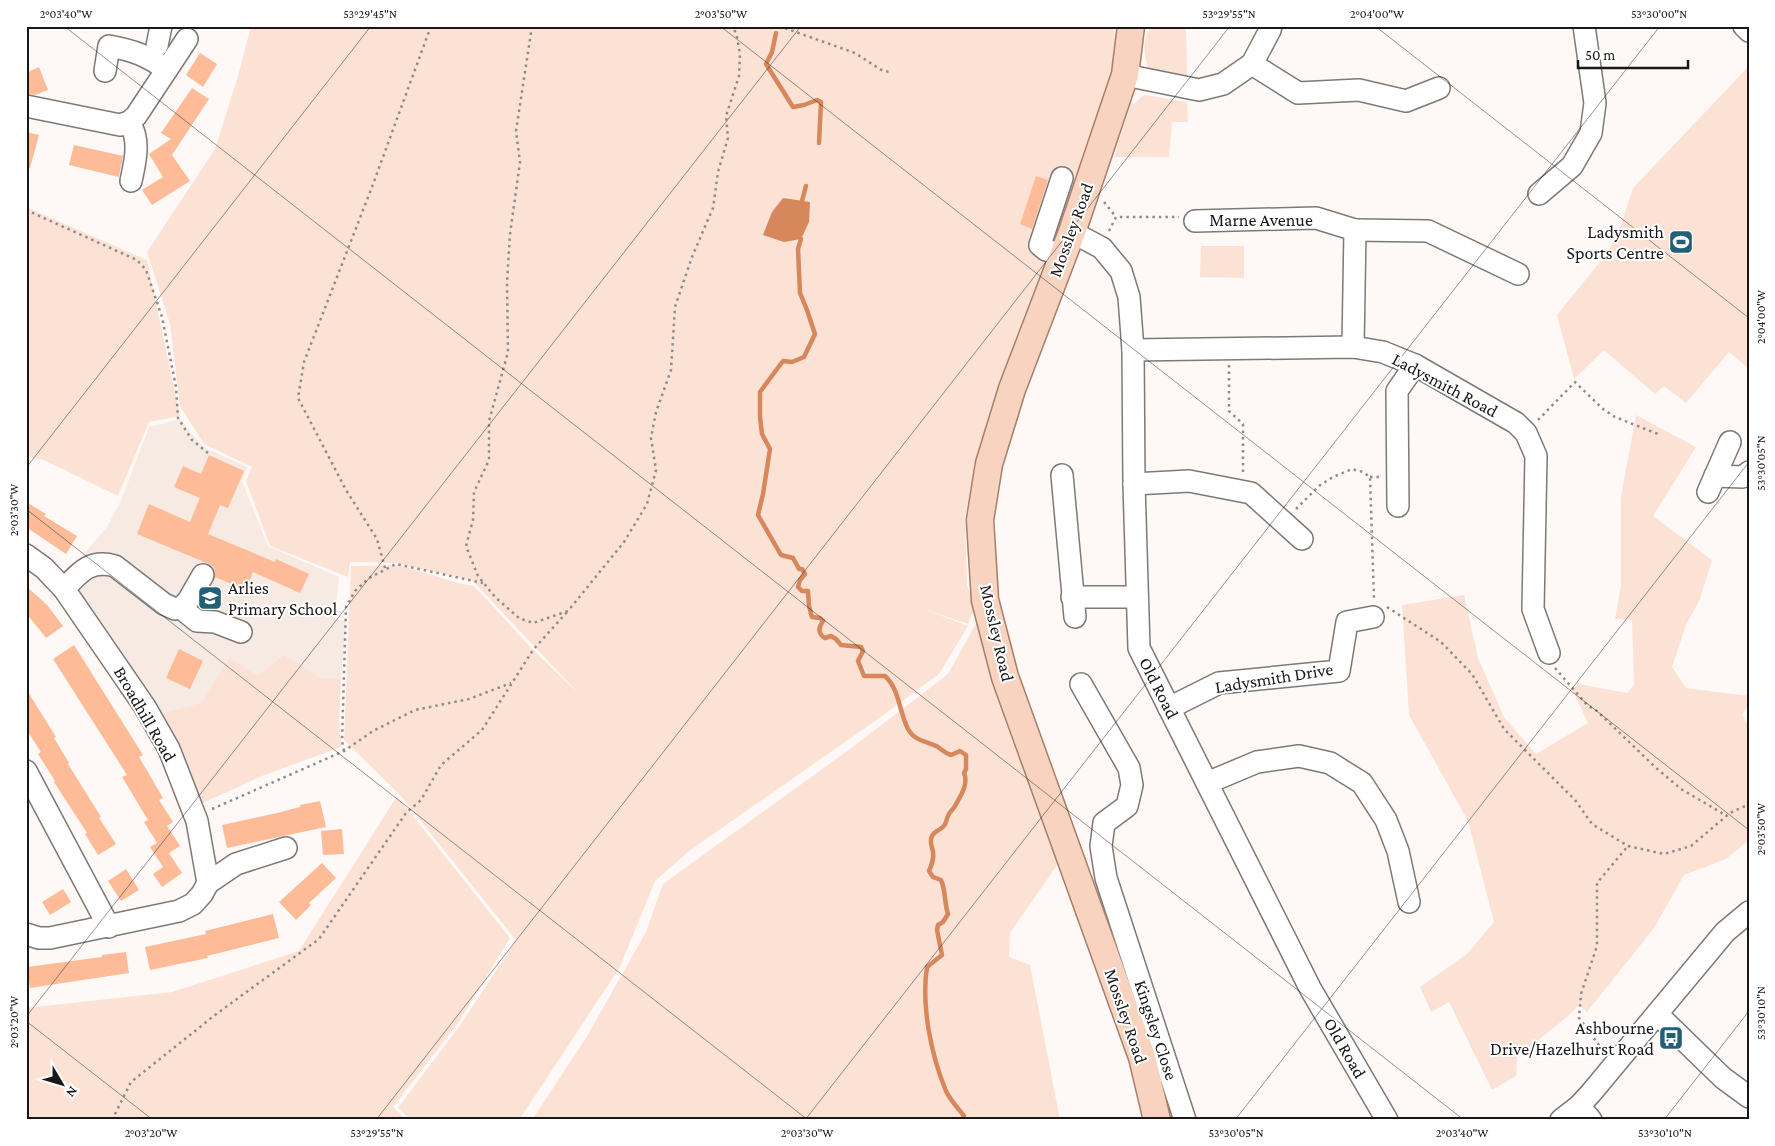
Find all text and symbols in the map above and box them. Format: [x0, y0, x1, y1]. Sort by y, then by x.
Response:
text: 2°03'40"W [40, 7, 92, 21]
text: 53°29'45"N [343, 7, 397, 21]
text: 2°03'50"W [695, 7, 747, 21]
text: 53°29'55"N [1202, 7, 1256, 21]
text: 2°04'00"W [1350, 7, 1404, 21]
text: 53°30'00"N [1631, 7, 1687, 21]
scale bar [1578, 38, 1688, 70]
text: 50 m [1585, 47, 1615, 63]
street label: Mossley Road [1045, 180, 1097, 280]
street label: Marne Avenue [1209, 210, 1313, 230]
place label: Ladysmith Sports Centre [1567, 222, 1664, 263]
sports icon: Ladysmith Sports Centre [1668, 229, 1694, 255]
text: 2°04'00"W [1754, 290, 1768, 344]
street label: Ladysmith Road [1389, 349, 1502, 421]
text: 53°30'05"N [1754, 435, 1768, 491]
text: 2°03'30"W [7, 484, 21, 536]
place label: Arlies Primary School [228, 578, 337, 619]
street label: Mossley Road [976, 583, 1018, 684]
school or university icon: Arlies Primary School [197, 585, 223, 611]
street label: Old Road [1135, 654, 1183, 722]
street label: Ladysmith Drive [1213, 659, 1335, 697]
street label: Broadhill Road [110, 663, 180, 765]
text: 2°03'50"W [1754, 803, 1768, 855]
street label: Mossley Road [1100, 966, 1152, 1066]
street label: Kingsley Close [1130, 977, 1182, 1083]
text: 53°30'10"N [1754, 986, 1768, 1040]
text: 2°03'20"W [7, 996, 21, 1048]
street label: Old Road [1320, 1014, 1370, 1082]
place label: Ashbourne Drive/Hazelhurst Road [1490, 1018, 1655, 1059]
bus stop icon: Ashbourne Drive/Hazelhurst Road [1658, 1025, 1684, 1051]
north arrow [38, 1058, 88, 1108]
text: N [63, 1083, 81, 1101]
text: 2°03'20"W [125, 1126, 177, 1140]
text: 53°29'55"N [350, 1126, 404, 1140]
text: 2°03'30"W [781, 1126, 833, 1140]
text: 53°30'05"N [1208, 1126, 1264, 1140]
text: 2°03'40"W [1436, 1126, 1488, 1140]
text: 53°30'10"N [1638, 1126, 1692, 1140]

